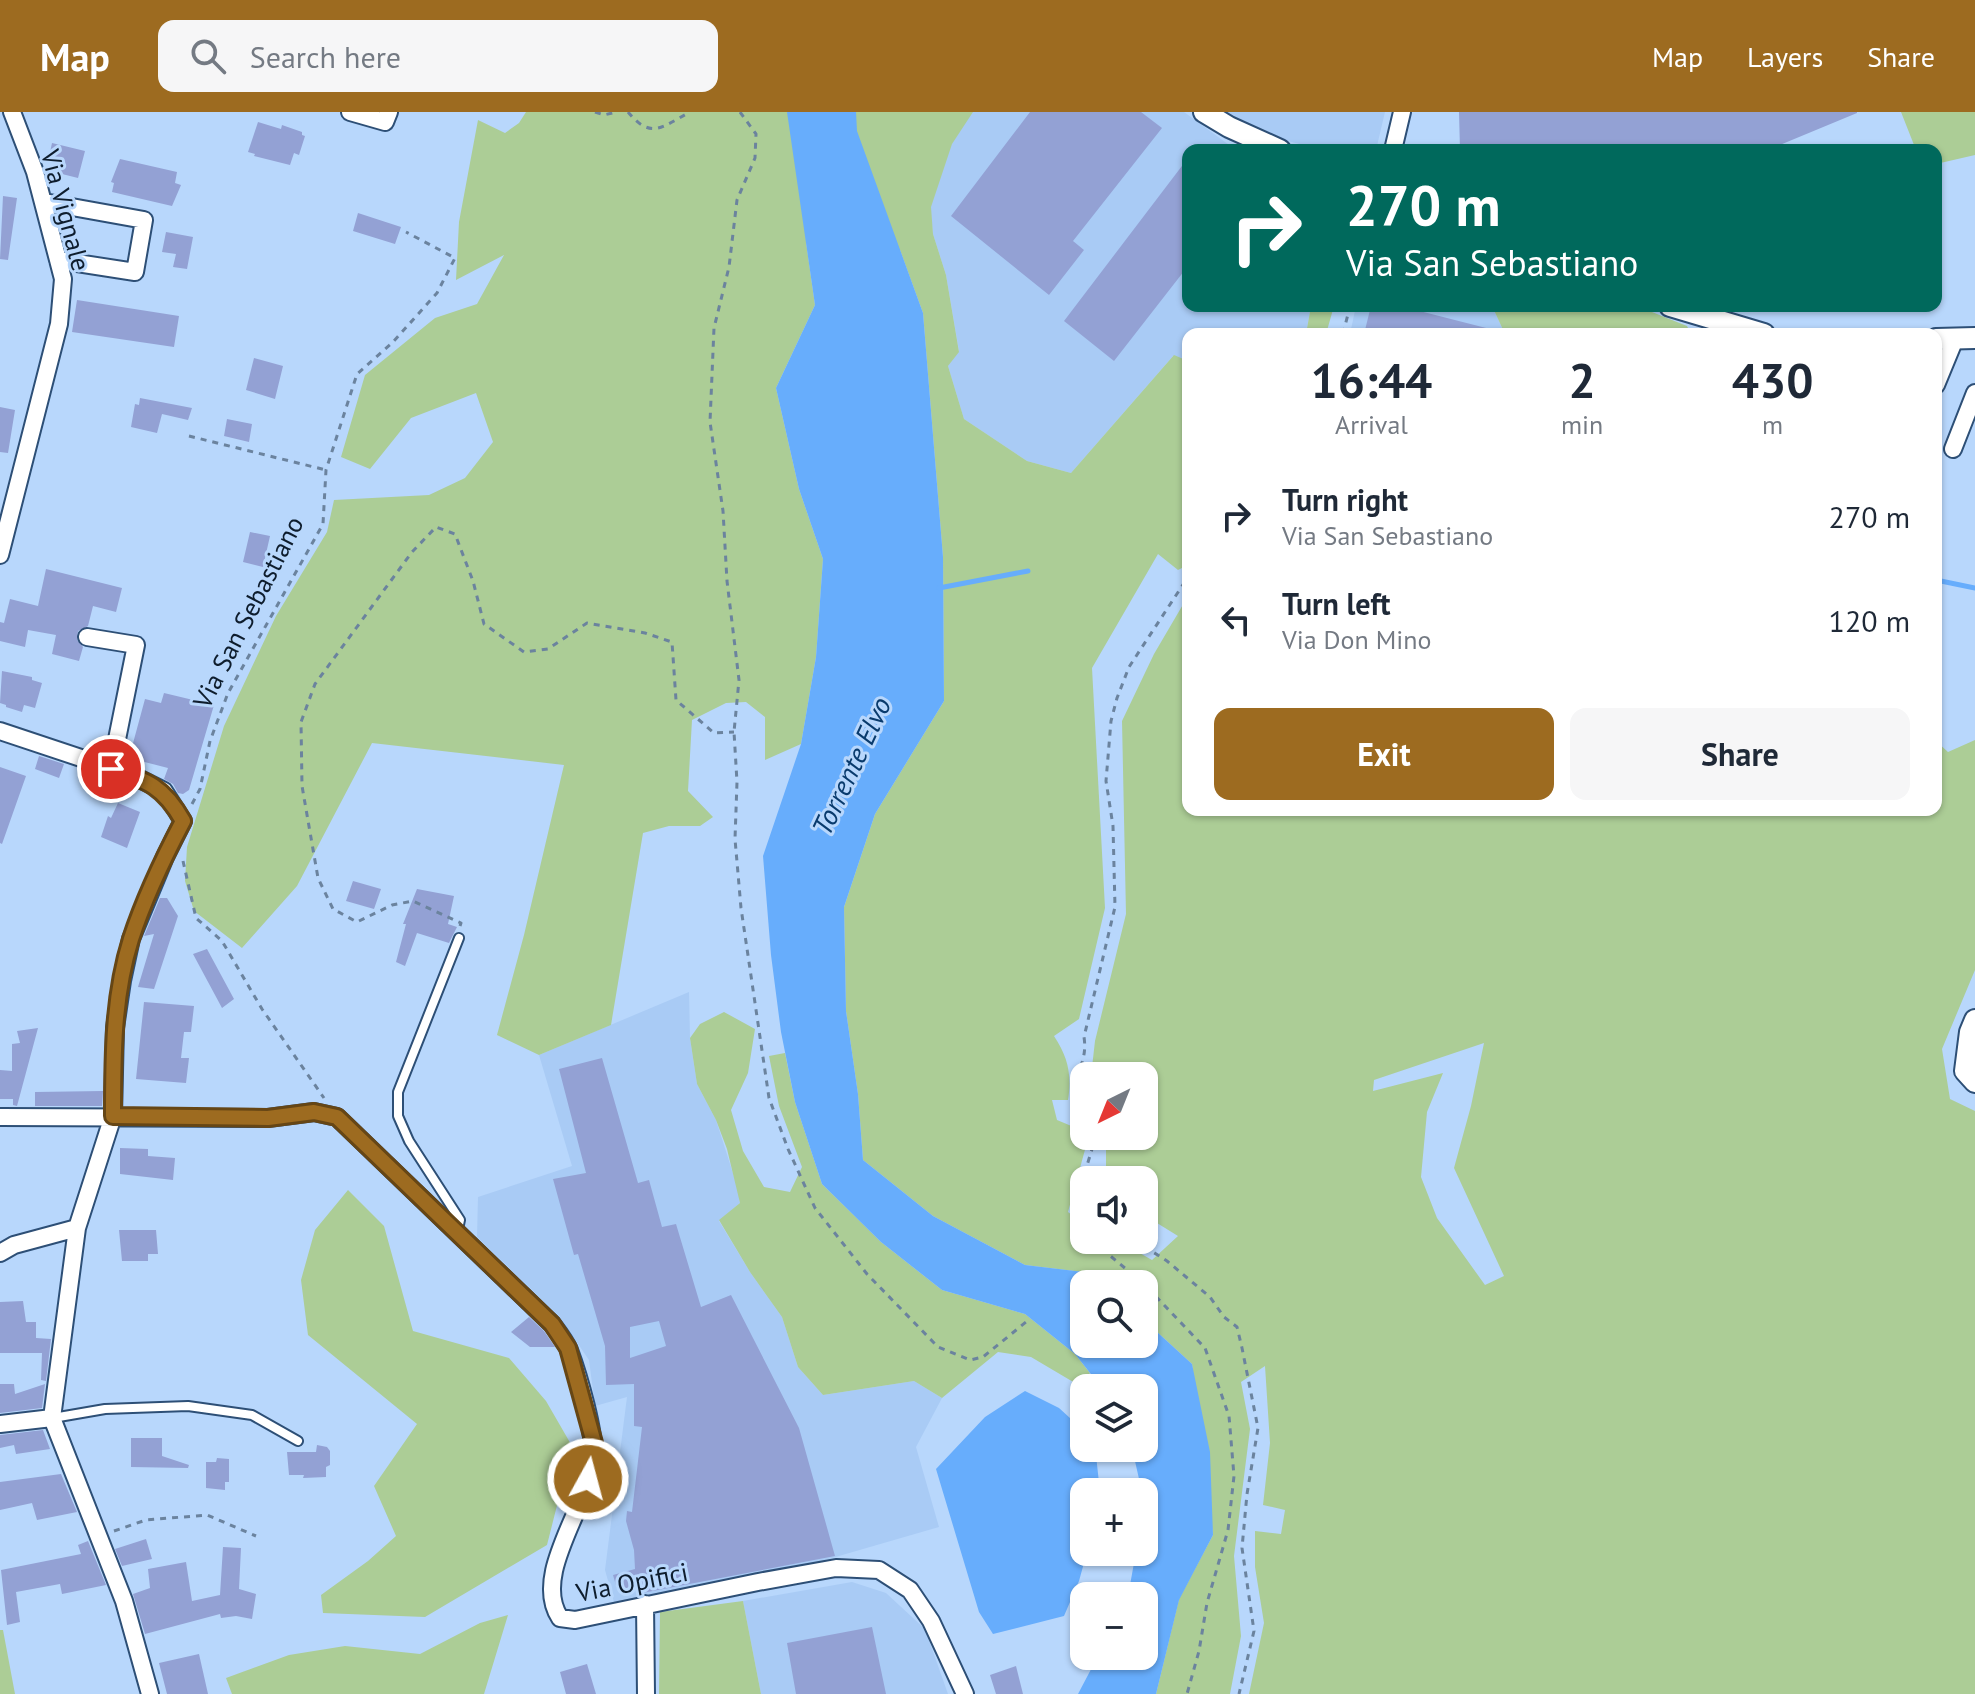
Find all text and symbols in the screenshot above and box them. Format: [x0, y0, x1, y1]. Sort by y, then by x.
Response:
search box [158, 20, 718, 92]
text: Map [40, 32, 110, 81]
icon: search [186, 34, 230, 78]
text: Search here [250, 37, 401, 76]
text: Map [1652, 38, 1703, 75]
text: Layers [1747, 38, 1823, 75]
text: Share [1867, 38, 1935, 75]
street label: Via Vignale [34, 145, 98, 274]
text: 270 m [1346, 169, 1501, 241]
icon: right [1214, 176, 1318, 280]
text: Via San Sebastiano [1346, 239, 1638, 286]
text: 16:44 [1311, 349, 1432, 411]
text: 2 [1568, 349, 1596, 411]
text: 430 [1732, 349, 1813, 411]
text: Arrival [1335, 408, 1408, 441]
text: min [1561, 408, 1603, 441]
text: m [1762, 408, 1783, 441]
text: Turn right [1282, 480, 1408, 519]
icon: right [1214, 494, 1258, 538]
text: 270 m [1829, 497, 1910, 536]
street label: Via San Sebastiano [185, 510, 311, 714]
text: Via San Sebastiano [1282, 519, 1493, 552]
text: Turn left [1282, 584, 1390, 623]
icon: left [1214, 598, 1258, 642]
text: 120 m [1829, 601, 1910, 640]
text: Via Don Mino [1282, 623, 1431, 656]
water label: Torrente Elvo [803, 691, 899, 841]
button: Exit [1214, 708, 1554, 800]
button: Share [1570, 708, 1910, 800]
pin [77, 735, 145, 803]
icon: arrive [89, 747, 133, 791]
north arrow [1070, 1062, 1158, 1150]
map controls [1070, 1062, 1158, 1670]
button: sound [1070, 1166, 1158, 1254]
button: search [1070, 1270, 1158, 1358]
button: layers [1070, 1374, 1158, 1462]
position arrow [546, 1437, 630, 1521]
button: + [1070, 1478, 1158, 1566]
street label: Via Opifici [572, 1555, 691, 1609]
button: − [1070, 1582, 1158, 1670]

